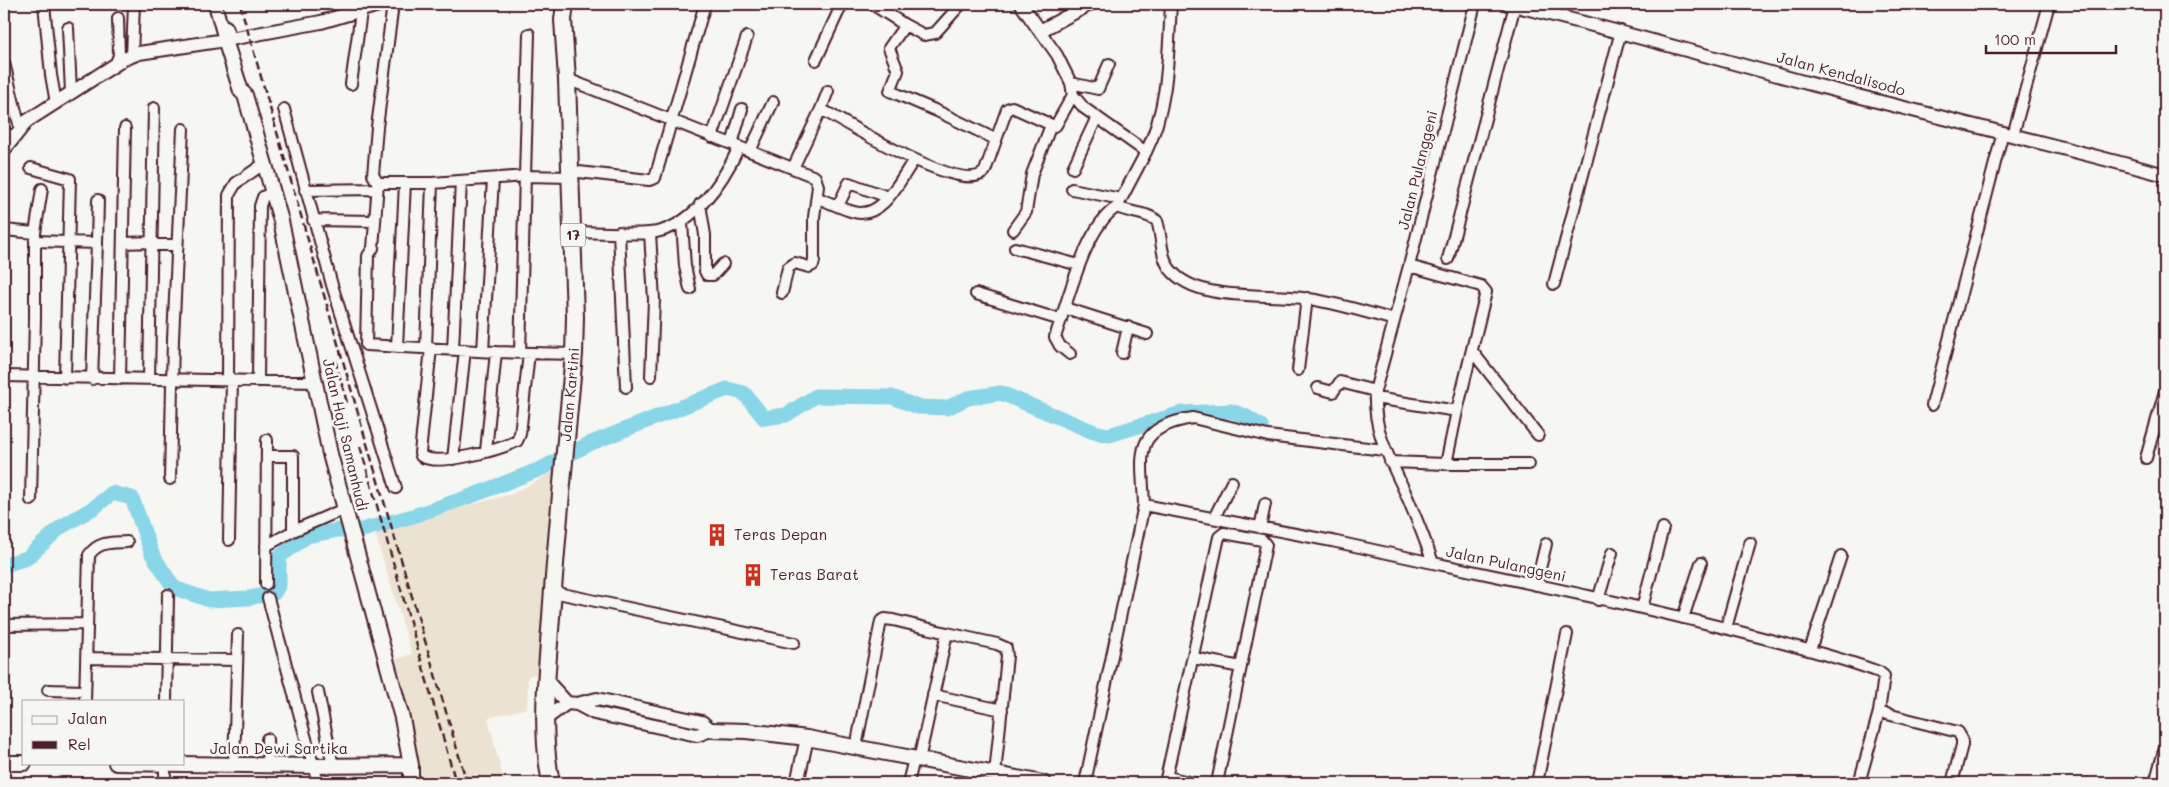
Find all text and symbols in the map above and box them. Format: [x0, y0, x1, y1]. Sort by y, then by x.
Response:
scale bar [1986, 22, 2116, 54]
text: 100 m [1994, 29, 2036, 49]
street label: Jalan Kendalisodo [1775, 46, 1908, 100]
street label: Jalan Pulanggeni [1393, 108, 1442, 231]
road number: 17 [560, 224, 586, 246]
street label: Jalan Kartini [555, 347, 583, 442]
street label: Jalan Haji Samanhudi [319, 356, 373, 513]
building icon: Teras Depan [704, 522, 730, 548]
place label: Teras Depan [734, 524, 827, 544]
street label: Jalan Pulanggeni [1444, 541, 1568, 586]
building icon: Teras Barat [740, 562, 766, 588]
place label: Teras Barat [770, 564, 859, 584]
legend [22, 700, 185, 764]
text: Jalan [68, 708, 107, 728]
text: Rel [68, 734, 91, 754]
street label: Jalan Dewi Sartika [210, 738, 348, 758]

